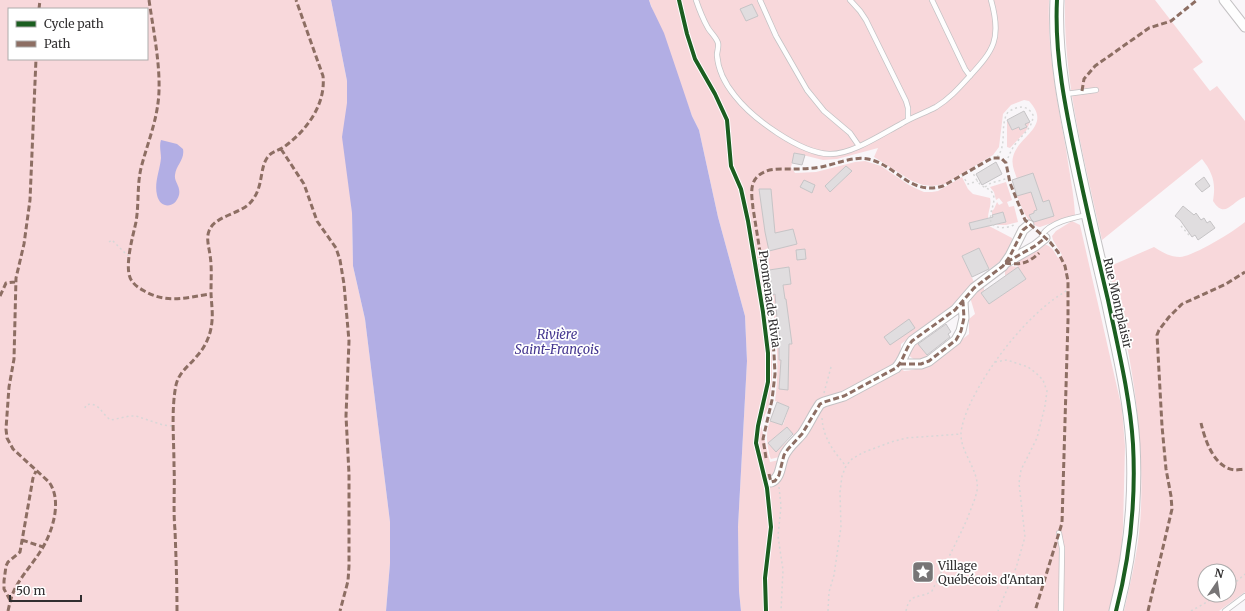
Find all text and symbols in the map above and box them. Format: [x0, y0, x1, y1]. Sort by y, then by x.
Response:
legend [8, 8, 148, 60]
text: Cycle path [44, 16, 104, 31]
text: Path [44, 36, 70, 51]
street label: Promenade Rivia [756, 249, 784, 349]
street label: Rue Montplaisir [1100, 256, 1136, 350]
water label: Rivière Saint-François [515, 326, 600, 358]
place label: Village Québécois d'Antan [937, 558, 1044, 587]
place icon: Village Québécois d'Antan [910, 559, 936, 585]
north arrow [1197, 563, 1237, 603]
text: N [1213, 565, 1225, 581]
scale bar [10, 577, 81, 603]
text: 50 m [16, 583, 45, 598]

